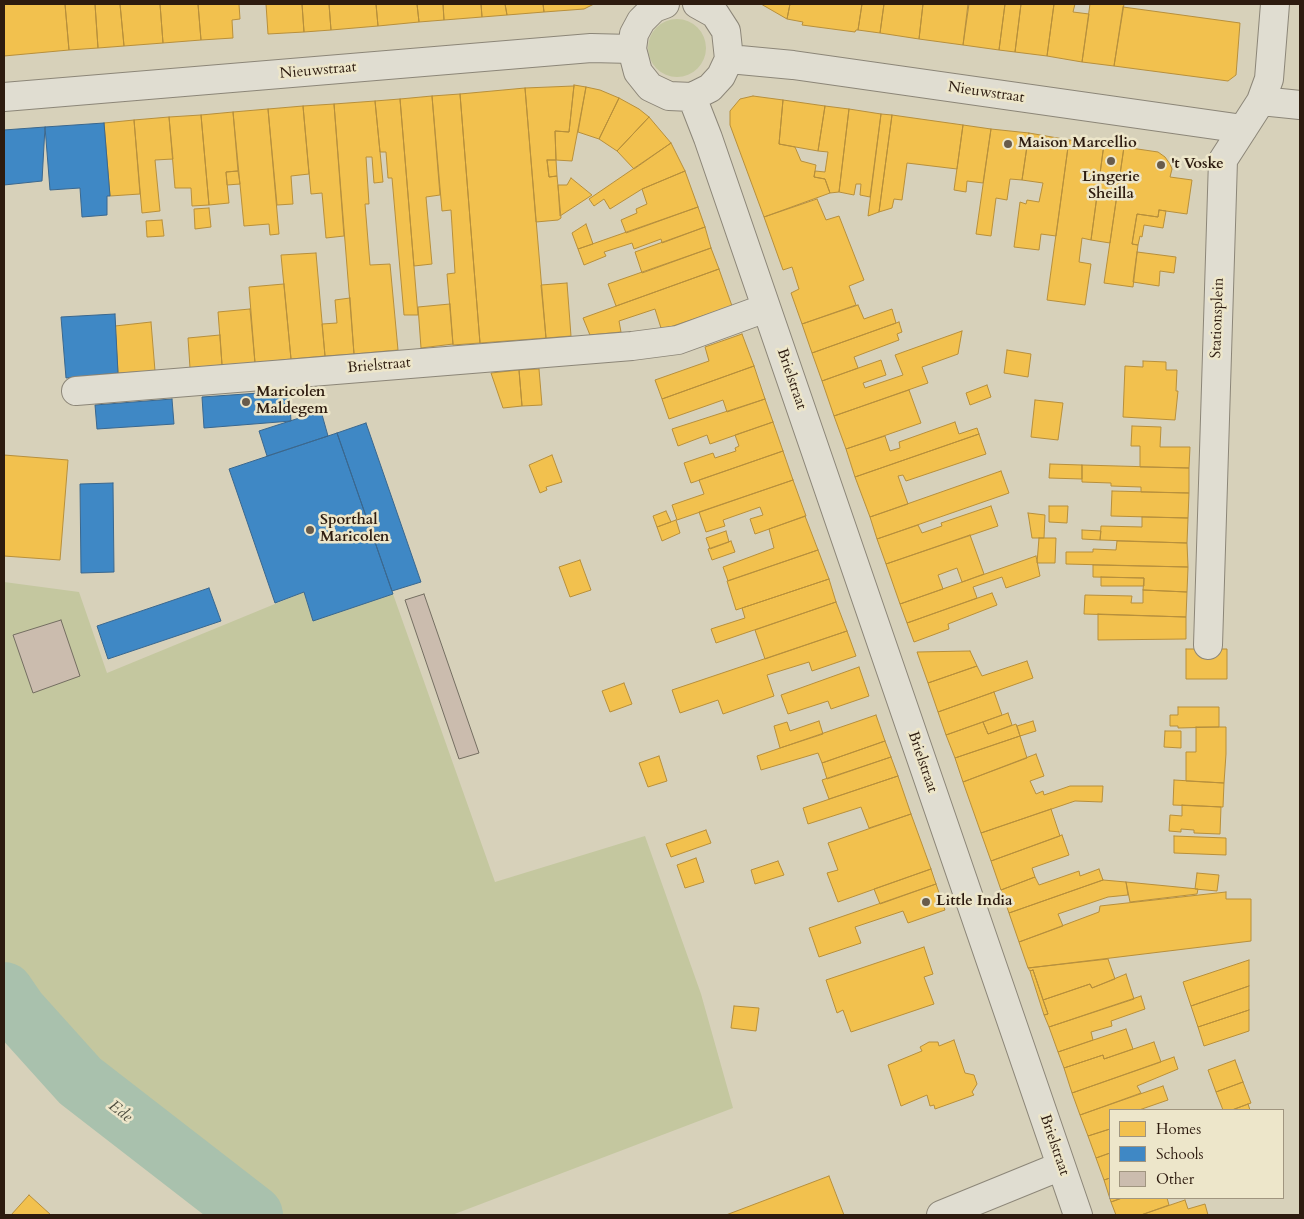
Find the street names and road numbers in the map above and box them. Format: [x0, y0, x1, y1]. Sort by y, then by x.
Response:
street label: Nieuwstraat [279, 59, 357, 83]
street label: Nieuwstraat [947, 79, 1025, 107]
street label: Stationsplein [1208, 277, 1228, 359]
street label: Brielstraat [772, 346, 810, 412]
street label: Brielstraat [347, 354, 411, 378]
street label: Brielstraat [903, 729, 941, 795]
street label: Brielstraat [1035, 1112, 1073, 1178]

